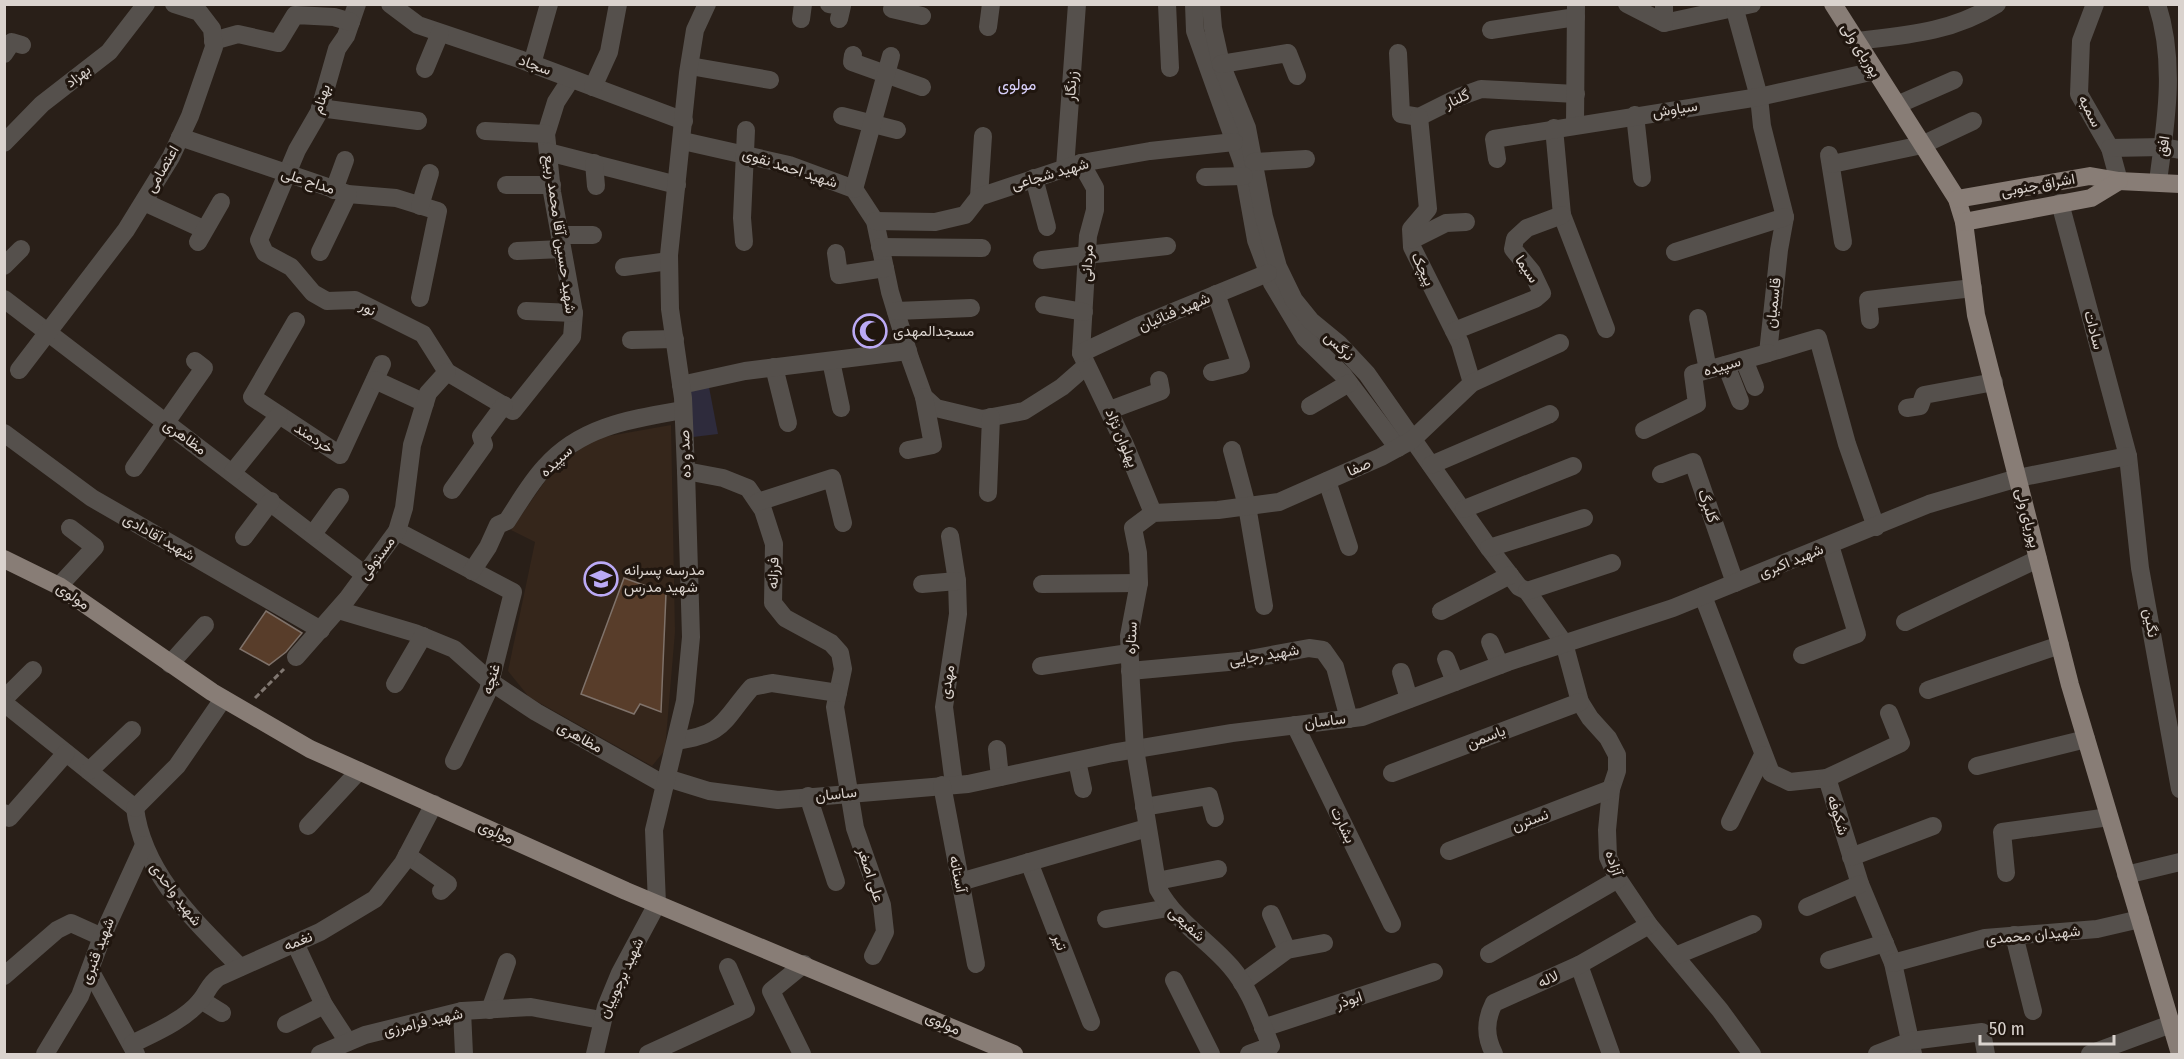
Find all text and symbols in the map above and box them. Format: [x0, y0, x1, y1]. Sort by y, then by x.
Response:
street label: پوریای ولی [1836, 19, 1885, 81]
street label: سجاد [516, 51, 554, 79]
street label: بهزاد [62, 60, 94, 92]
street label: زرنگار [1061, 70, 1081, 103]
district label: مولوی [998, 75, 1036, 95]
street label: بهنام [308, 82, 335, 116]
street label: گلنار [1441, 85, 1473, 113]
street label: سمیه [2074, 92, 2106, 130]
street label: سیاوش [1651, 97, 1699, 122]
street label: افق [2153, 135, 2174, 158]
street label: اعتصامی [141, 142, 184, 196]
street label: شهید احمد نقوی [740, 144, 840, 193]
street label: شهید حسین آقا محمد ربیع [538, 153, 580, 315]
street label: شهید شجاعی [1009, 154, 1091, 195]
street label: مداح علی [278, 164, 337, 200]
street label: اشراق جنوبی [2000, 170, 2077, 201]
street label: مردانی [1077, 244, 1098, 282]
street label: پیچک [1407, 249, 1439, 289]
street label: سیما [1511, 252, 1543, 287]
street label: قاسمیان [1761, 277, 1785, 329]
street label: شهید فنائیان [1135, 289, 1213, 335]
street label: نور [356, 296, 379, 320]
street label: سادات [2080, 309, 2108, 352]
mosque icon: مسجدالمهدی [852, 313, 888, 349]
place label: مسجدالمهدی [893, 322, 974, 341]
street label: نرگس [1320, 328, 1357, 365]
street label: سپیده [1701, 352, 1743, 381]
street label: پهلوان نژاد [1101, 406, 1142, 470]
street label: مظاهری [159, 415, 210, 459]
street label: خردمند [291, 419, 337, 457]
street label: صد و ده [675, 429, 695, 479]
street label: سپیده [536, 441, 577, 481]
street label: صفا [1344, 454, 1374, 480]
street label: پوریای ولی [2011, 486, 2044, 550]
street label: گلبرگ [1694, 487, 1722, 525]
street label: شهید آقادادی [120, 509, 198, 566]
street label: مستوفی [355, 533, 400, 584]
street label: شهید اکبری [1756, 540, 1826, 583]
street label: فرزانه [763, 557, 783, 589]
school or university icon: مدرسه پسرانه شهید مدرس [583, 561, 619, 597]
place label: مدرسه پسرانه شهید مدرس [624, 561, 705, 597]
street label: مولوی [52, 578, 93, 614]
street label: نگین [2139, 607, 2162, 639]
street label: ستاره [1121, 621, 1141, 655]
street label: شهید رجایی [1228, 641, 1301, 670]
street label: غنچه [478, 661, 505, 697]
street label: مهدی [936, 664, 959, 700]
street label: ساسان [1303, 710, 1347, 732]
street label: مظاهری [554, 717, 606, 758]
street label: یاسمن [1464, 721, 1508, 753]
street label: ساسان [814, 783, 858, 805]
street label: شکوفه [1823, 793, 1853, 837]
street label: بشارت [1327, 804, 1359, 846]
street label: نسترن [1509, 805, 1551, 835]
street label: مولوی [475, 816, 516, 849]
street label: علی اصغر [852, 845, 888, 905]
street label: آزاده [1602, 848, 1627, 879]
street label: آستانه [946, 854, 971, 895]
street label: شهید واحدی [145, 859, 206, 930]
street label: شفیعی [1164, 903, 1209, 946]
street label: شهید قنبری [76, 915, 119, 987]
street label: شهیدان محمدی [1985, 922, 2081, 949]
street label: نغمه [281, 927, 315, 955]
street label: تیر [1048, 930, 1071, 953]
street label: شهید برجوییان [595, 935, 648, 1021]
street label: لاله [1535, 967, 1561, 991]
street label: ابوذر [1332, 987, 1365, 1013]
street label: شهید فرامرزی [382, 1004, 465, 1041]
street label: مولوی [922, 1007, 963, 1040]
scale bar [1980, 1008, 2114, 1046]
text: 50 m [1989, 1018, 2025, 1040]

